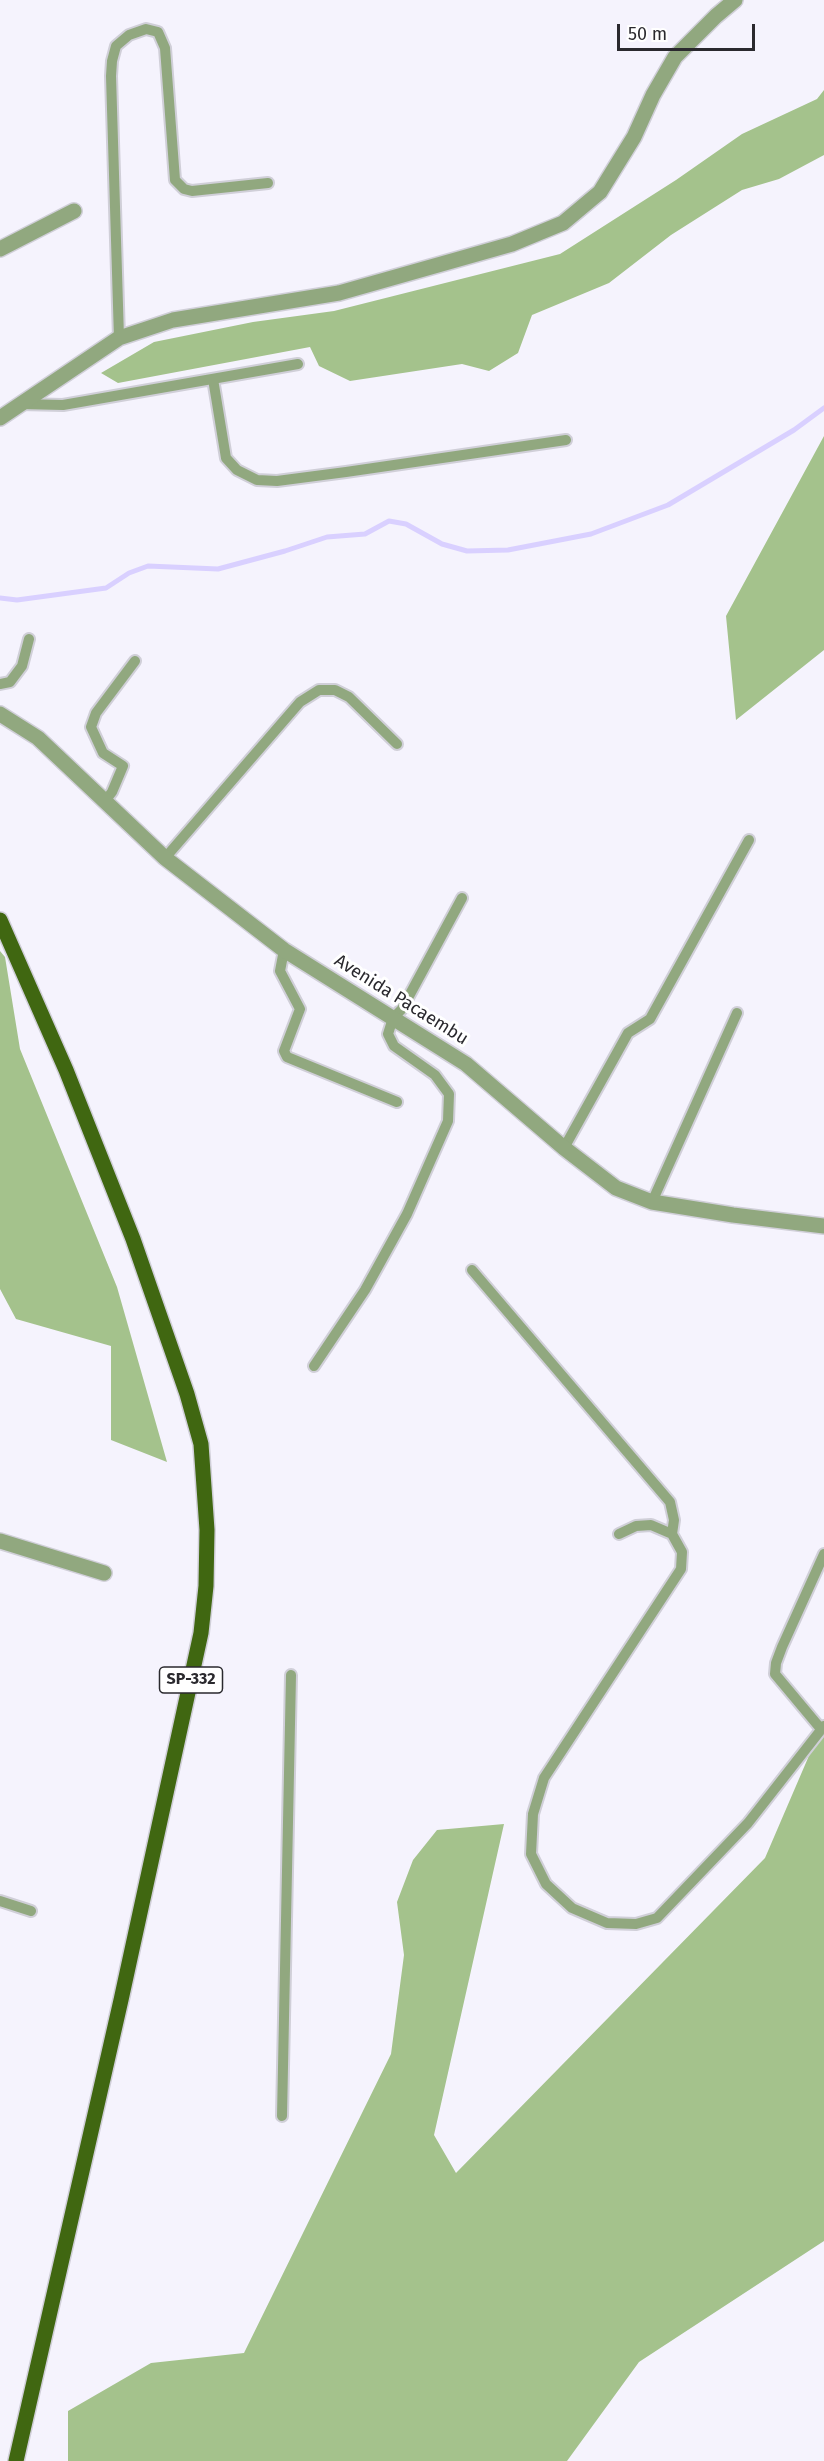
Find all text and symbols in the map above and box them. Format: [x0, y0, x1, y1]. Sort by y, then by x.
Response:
scale bar [620, 12, 758, 50]
text: 50 m [628, 23, 667, 45]
street label: Avenida Pacaembu [330, 950, 472, 1050]
road number: SP-332 [160, 1667, 222, 1693]

